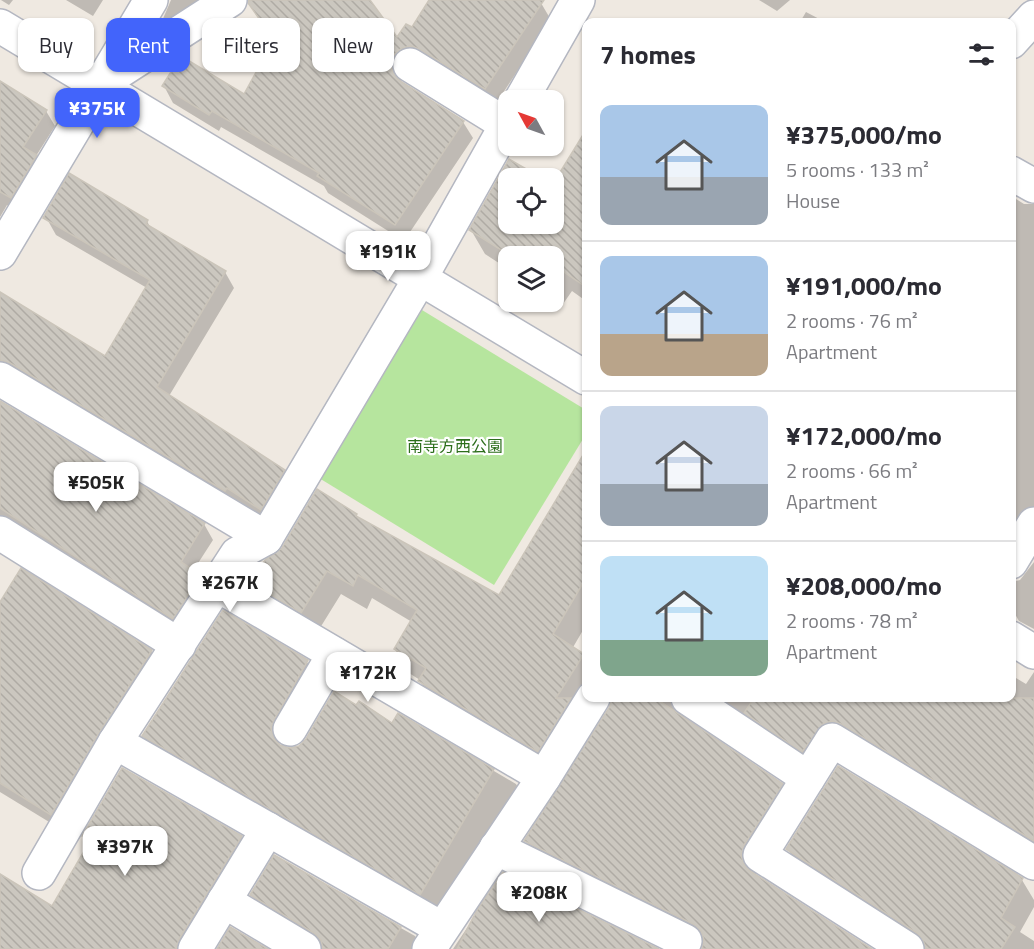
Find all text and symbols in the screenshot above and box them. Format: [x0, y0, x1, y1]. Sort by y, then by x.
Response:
chip: Buy [18, 18, 94, 72]
chip: Rent [106, 18, 190, 72]
chip: Filters [202, 18, 300, 72]
chip: New [312, 18, 394, 72]
text: 7 homes [600, 35, 696, 74]
icon: filters [965, 38, 998, 71]
pin: ¥375K [55, 88, 139, 139]
north arrow [498, 90, 564, 156]
map controls [498, 90, 564, 312]
text: ¥375K [69, 92, 125, 123]
text: ¥375,000/mo [786, 115, 942, 154]
icon: home [648, 129, 720, 201]
text: 5 rooms · 133 m² [786, 154, 929, 185]
button: locate [498, 168, 564, 234]
text: House [786, 185, 840, 216]
pin: ¥191K [346, 231, 430, 282]
text: ¥191K [360, 235, 416, 266]
button: layers [498, 246, 564, 312]
text: ¥191,000/mo [786, 266, 942, 305]
icon: home [648, 280, 720, 352]
text: 2 rooms · 76 m² [786, 305, 918, 336]
text: Apartment [786, 336, 877, 367]
text: ¥172,000/mo [786, 416, 942, 455]
icon: home [648, 430, 720, 502]
park label: 南寺方西公園 [407, 434, 503, 458]
text: 2 rooms · 66 m² [786, 455, 918, 486]
pin: ¥505K [54, 462, 138, 513]
text: ¥505K [68, 466, 124, 497]
text: Apartment [786, 486, 877, 517]
pin: ¥267K [188, 562, 272, 613]
text: ¥267K [202, 566, 258, 597]
text: ¥208,000/mo [786, 566, 942, 605]
icon: home [648, 580, 720, 652]
text: 2 rooms · 78 m² [786, 605, 918, 636]
text: Apartment [786, 636, 877, 667]
pin: ¥172K [326, 652, 410, 703]
text: ¥172K [340, 656, 396, 687]
pin: ¥397K [83, 826, 167, 877]
text: ¥397K [97, 830, 153, 861]
pin: ¥208K [497, 872, 581, 923]
text: ¥208K [511, 876, 567, 907]

